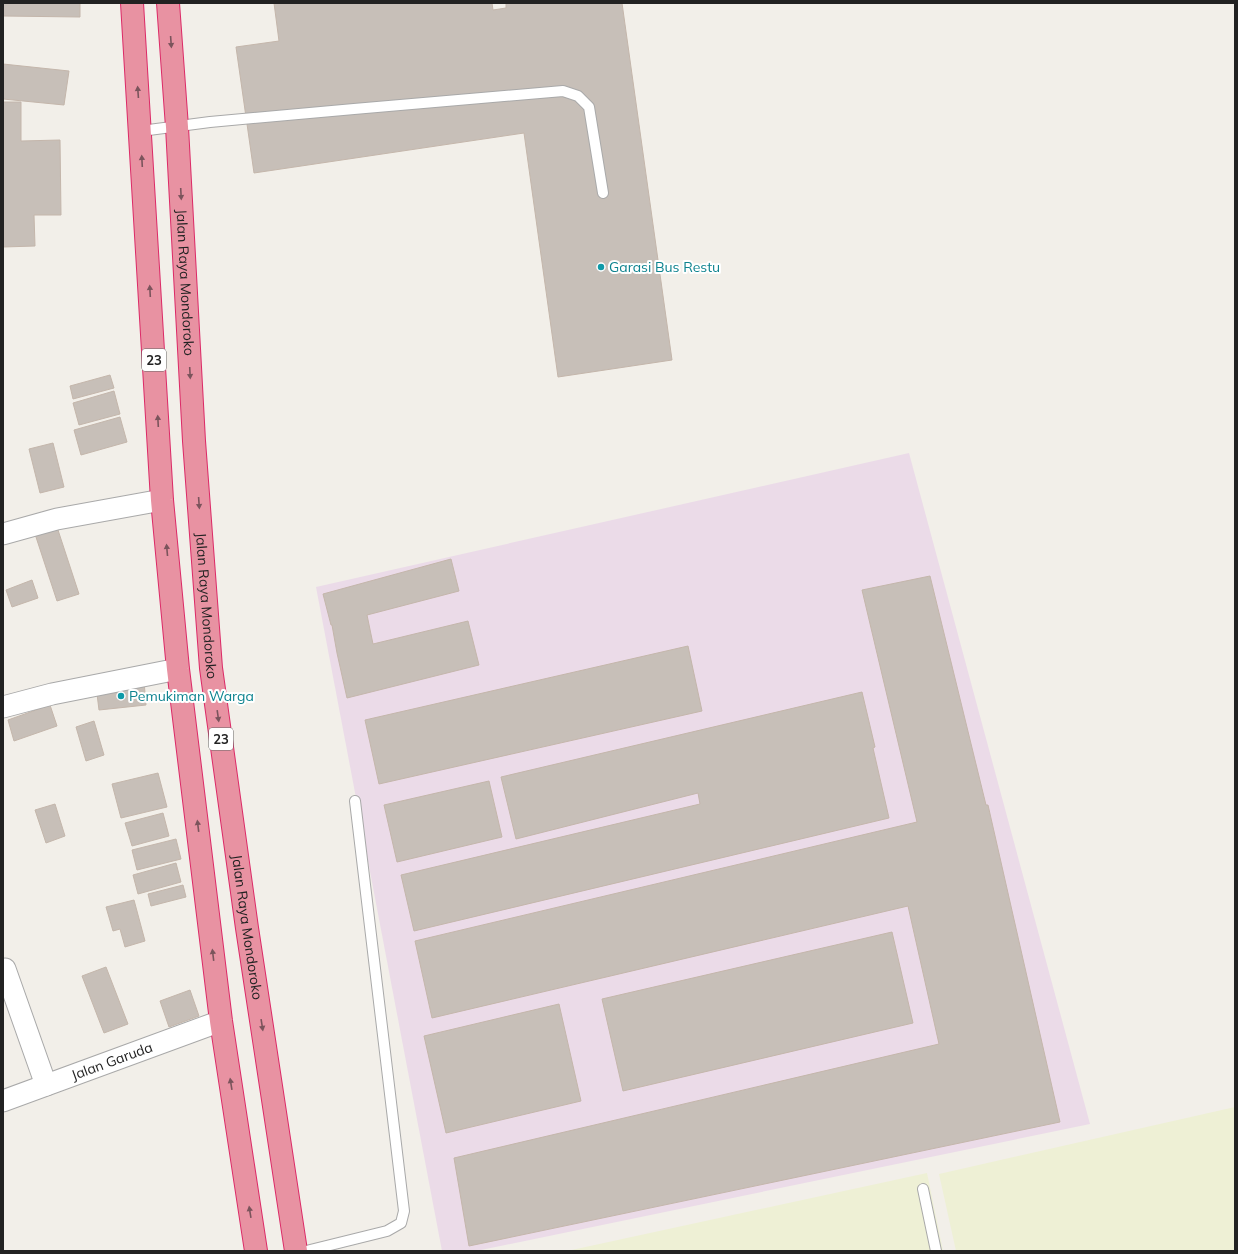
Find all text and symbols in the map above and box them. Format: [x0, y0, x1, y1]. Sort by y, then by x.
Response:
one-way arrow [168, 36, 175, 48]
one-way arrow [135, 86, 142, 98]
one-way arrow [139, 155, 146, 167]
one-way arrow [178, 188, 184, 201]
street label: Jalan Raya Mondoroko [172, 209, 198, 356]
place label: Garasi Bus Restu [609, 258, 720, 276]
marker: Garasi Bus Restu [596, 262, 606, 272]
one-way arrow [147, 284, 153, 297]
road number: 23 [142, 349, 166, 371]
one-way arrow [187, 367, 194, 379]
one-way arrow [154, 415, 161, 427]
one-way arrow [195, 497, 202, 509]
street label: Jalan Raya Mondoroko [192, 532, 221, 680]
one-way arrow [164, 544, 170, 556]
place label: Pemukiman Warga [129, 687, 254, 705]
marker: Pemukiman Warga [116, 691, 126, 701]
one-way arrow [215, 710, 221, 722]
road number: 23 [209, 728, 233, 750]
one-way arrow [194, 820, 201, 832]
street label: Jalan Raya Mondoroko [228, 853, 267, 1001]
one-way arrow [210, 949, 216, 961]
one-way arrow [259, 1019, 265, 1031]
street label: Jalan Garuda [69, 1038, 155, 1084]
one-way arrow [228, 1078, 234, 1090]
one-way arrow [247, 1206, 253, 1219]

